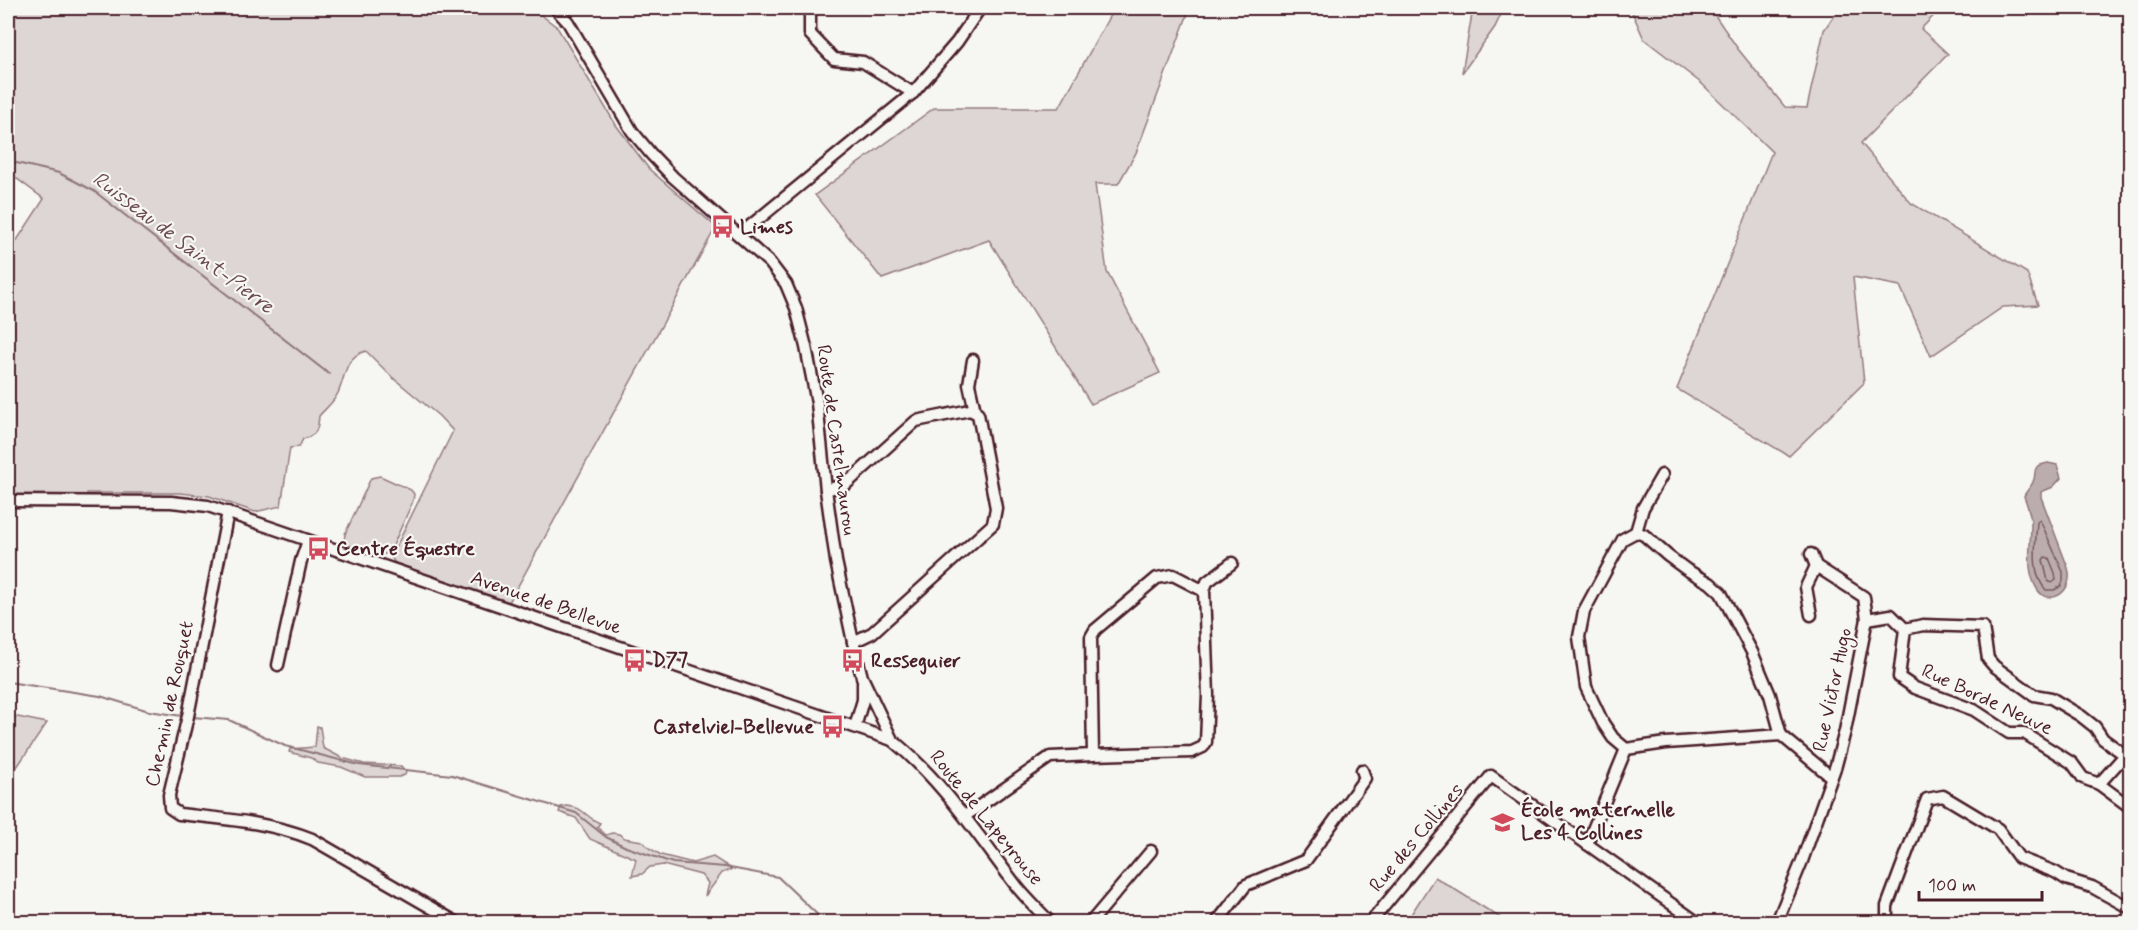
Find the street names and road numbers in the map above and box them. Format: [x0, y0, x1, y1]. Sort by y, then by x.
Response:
street label: Route de Castelmaurou [809, 343, 863, 537]
street label: Avenue de Bellevue [467, 564, 625, 642]
street label: Chemin de Rouquet [139, 618, 201, 790]
street label: Rue Victor Hugo [1807, 626, 1860, 755]
street label: Rue Borde Neuve [1917, 658, 2057, 742]
street label: Route de Lapeyrouse [923, 744, 1049, 892]
street label: Rue des Collines [1364, 778, 1470, 898]

